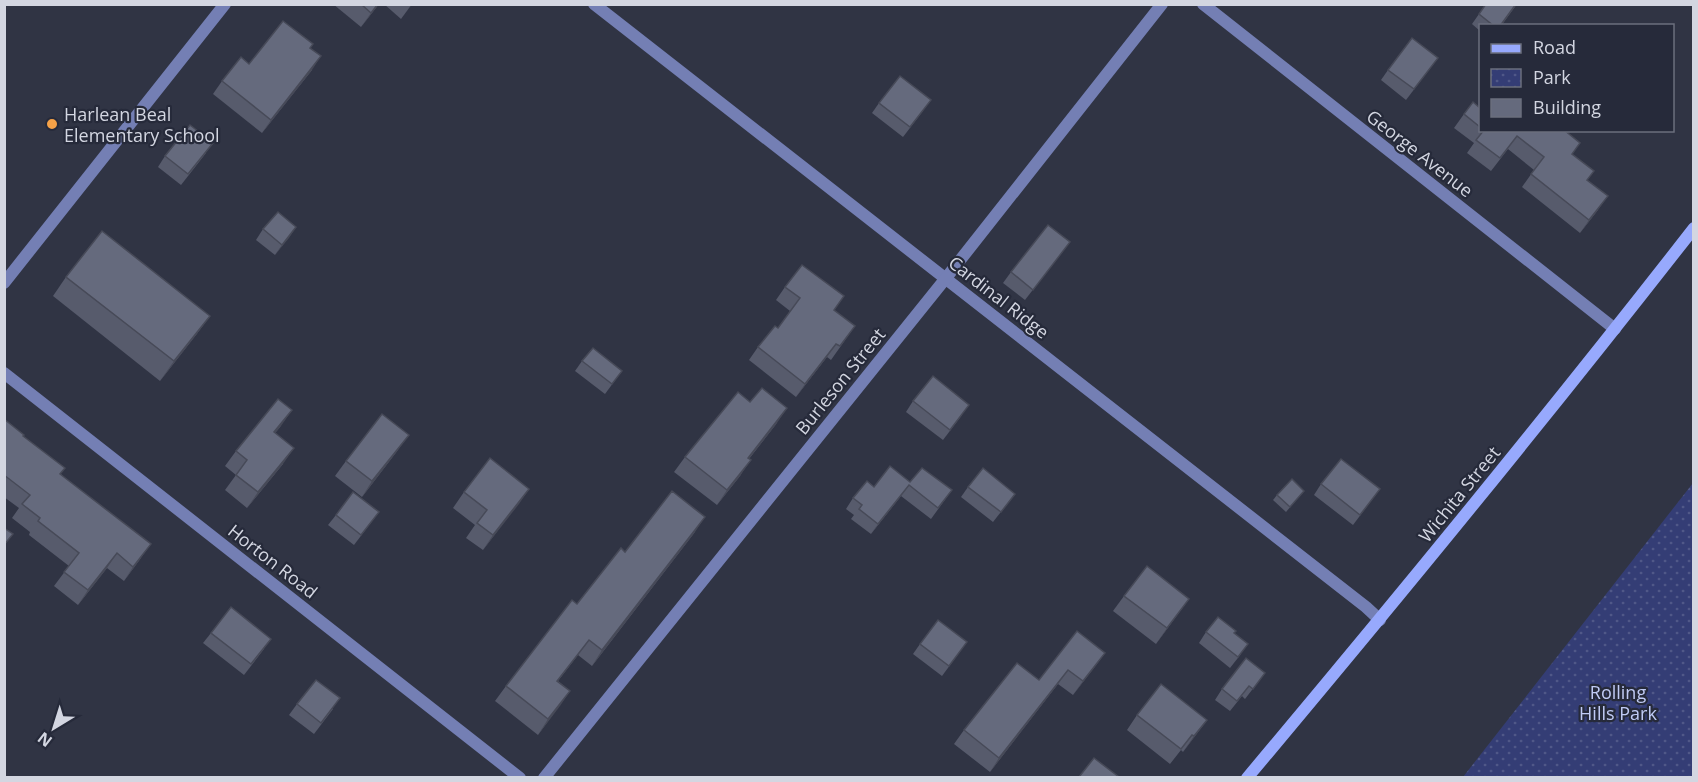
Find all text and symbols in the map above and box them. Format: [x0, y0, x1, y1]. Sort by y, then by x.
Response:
legend [1479, 24, 1674, 132]
text: Road [1533, 35, 1576, 59]
text: Park [1533, 65, 1571, 89]
text: Building [1533, 95, 1601, 119]
place label: Harlean Beal Elementary School [64, 102, 220, 147]
street label: George Avenue [1362, 104, 1478, 202]
marker: Harlean Beal Elementary School [45, 117, 59, 131]
street label: Cardinal Ridge [944, 250, 1054, 344]
street label: Burleson Street [790, 323, 890, 439]
street label: Wichita Street [1413, 441, 1505, 547]
street label: Horton Road [223, 518, 323, 604]
park label: Rolling Hills Park [1579, 680, 1657, 725]
north arrow [24, 698, 84, 758]
text: N [33, 727, 57, 752]

